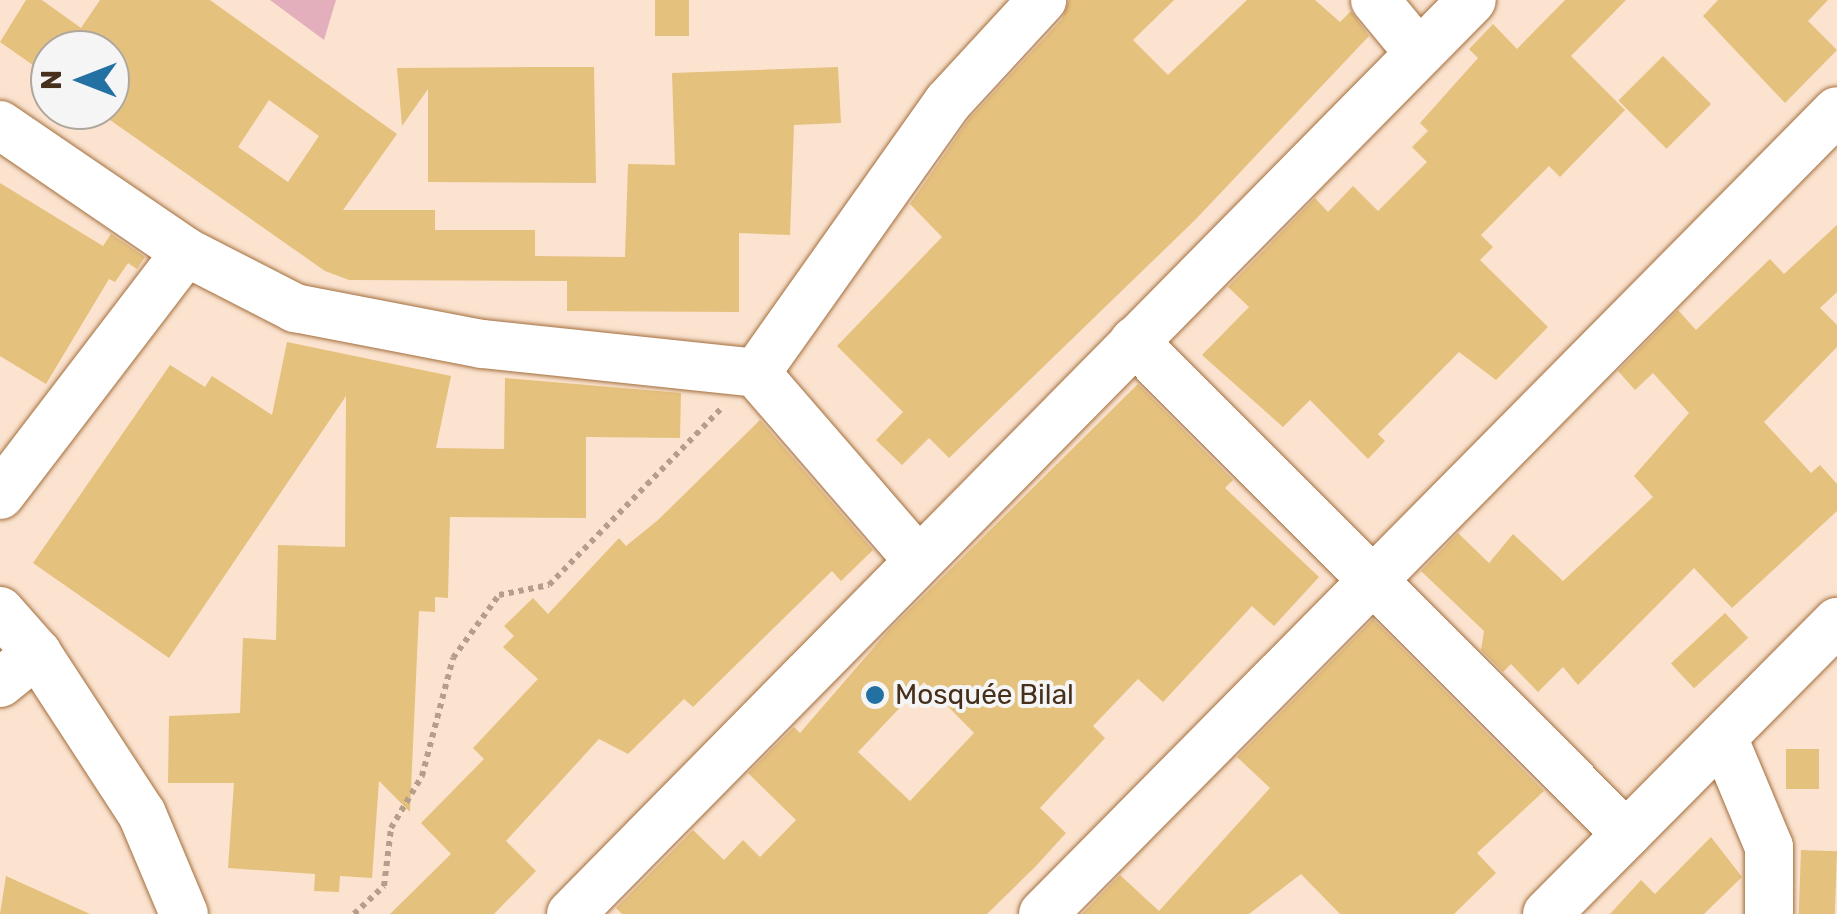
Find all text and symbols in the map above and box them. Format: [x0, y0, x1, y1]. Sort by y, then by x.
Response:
north arrow [30, 30, 130, 130]
text: N [35, 70, 68, 90]
place label: Mosquée Bilal [895, 678, 1074, 712]
marker: Mosquée Bilal [864, 684, 886, 706]

